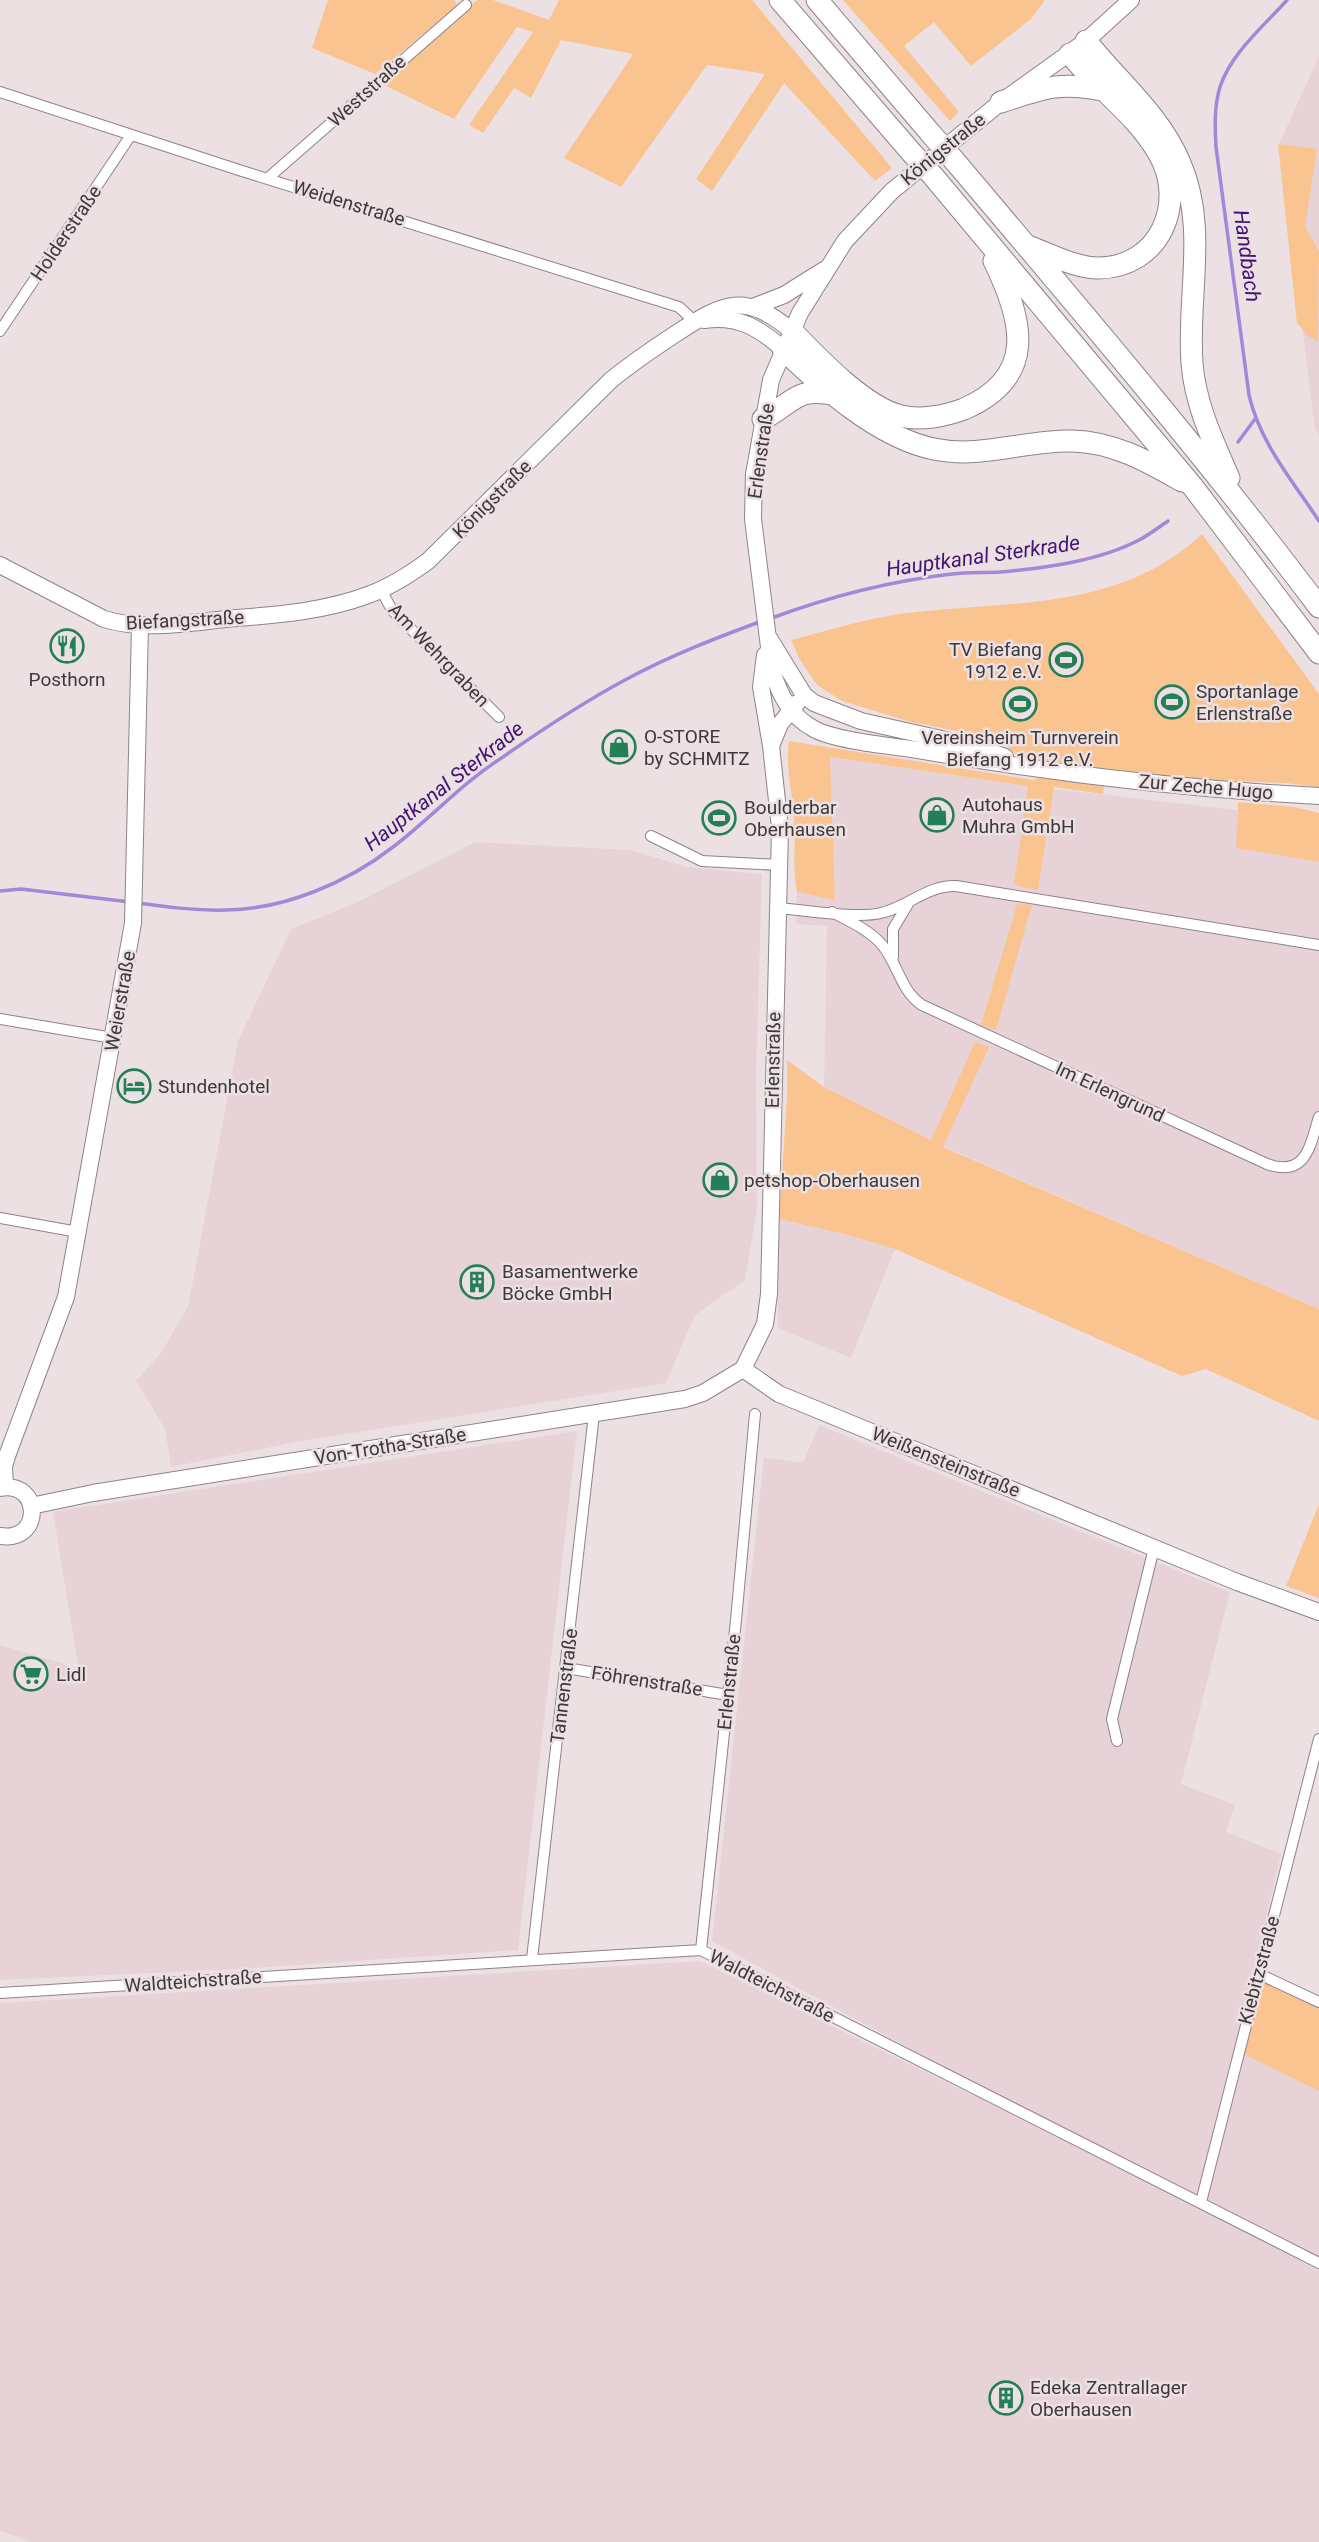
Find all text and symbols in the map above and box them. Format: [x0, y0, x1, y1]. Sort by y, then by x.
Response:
street label: Weststraße [323, 50, 411, 132]
street label: Königstraße [896, 108, 990, 190]
street label: Weidenstraße [290, 175, 408, 231]
street label: Holderstraße [26, 181, 106, 285]
water label: Handbach [1229, 208, 1265, 304]
street label: Erlenstraße [743, 402, 779, 500]
street label: Königstraße [448, 455, 536, 543]
water label: Hauptkanal Sterkrade [885, 530, 1082, 581]
street label: Am Wehrgraben [384, 598, 494, 712]
street label: Biefangstraße [125, 605, 245, 635]
restaurant icon: Posthorn [48, 627, 86, 665]
place label: TV Biefang 1912 e.V. [949, 638, 1042, 683]
sports icon: TV Biefang 1912 e.V. [1047, 641, 1085, 679]
place label: Posthorn [29, 668, 105, 691]
place label: Sportanlage Erlenstraße [1196, 680, 1298, 725]
sports icon: Sportanlage Erlenstraße [1153, 683, 1191, 721]
sports icon: Vereinsheim Turnverein Biefang 1912 e.V. [1001, 685, 1039, 723]
water label: Hauptkanal Sterkrade [360, 716, 529, 856]
place label: O-STORE by SCHMITZ [644, 725, 750, 770]
place label: Vereinsheim Turnverein Biefang 1912 e.V. [921, 726, 1119, 771]
shop icon: O-STORE by SCHMITZ [600, 728, 638, 766]
street label: Zur Zeche Hugo [1138, 770, 1274, 804]
place label: Autohaus Muhra GmbH [962, 793, 1074, 838]
place label: Boulderbar Oberhausen [744, 796, 846, 841]
shop icon: Autohaus Muhra GmbH [918, 796, 956, 834]
sports icon: Boulderbar Oberhausen [700, 799, 738, 837]
street label: Weierstraße [100, 949, 140, 1053]
street label: Erlenstraße [761, 1012, 785, 1108]
street label: Im Erlengrund [1052, 1057, 1168, 1127]
hotel icon: Stundenhotel [115, 1067, 153, 1105]
place label: Stundenhotel [158, 1075, 270, 1098]
shop icon: petshop-Oberhausen [701, 1161, 739, 1199]
place label: petshop-Oberhausen [744, 1169, 920, 1192]
place label: Basamentwerke Böcke GmbH [502, 1260, 638, 1305]
building icon: Basamentwerke Böcke GmbH [458, 1263, 496, 1301]
street label: Weißensteinstraße [868, 1422, 1024, 1502]
street label: Von-Trotha-Straße [312, 1423, 468, 1469]
street label: Tannenstraße [546, 1627, 582, 1745]
street label: Erlenstraße [713, 1633, 745, 1731]
supermarket icon: Lidl [12, 1655, 50, 1693]
street label: Föhrenstraße [590, 1661, 704, 1701]
place label: Lidl [56, 1663, 86, 1686]
street label: Kiebitzstraße [1233, 1913, 1285, 2027]
street label: Waldteichstraße [706, 1945, 838, 2027]
street label: Waldteichstraße [124, 1965, 262, 1997]
place label: Edeka Zentrallager Oberhausen [1030, 2376, 1188, 2421]
building icon: Edeka Zentrallager Oberhausen [987, 2379, 1025, 2417]

